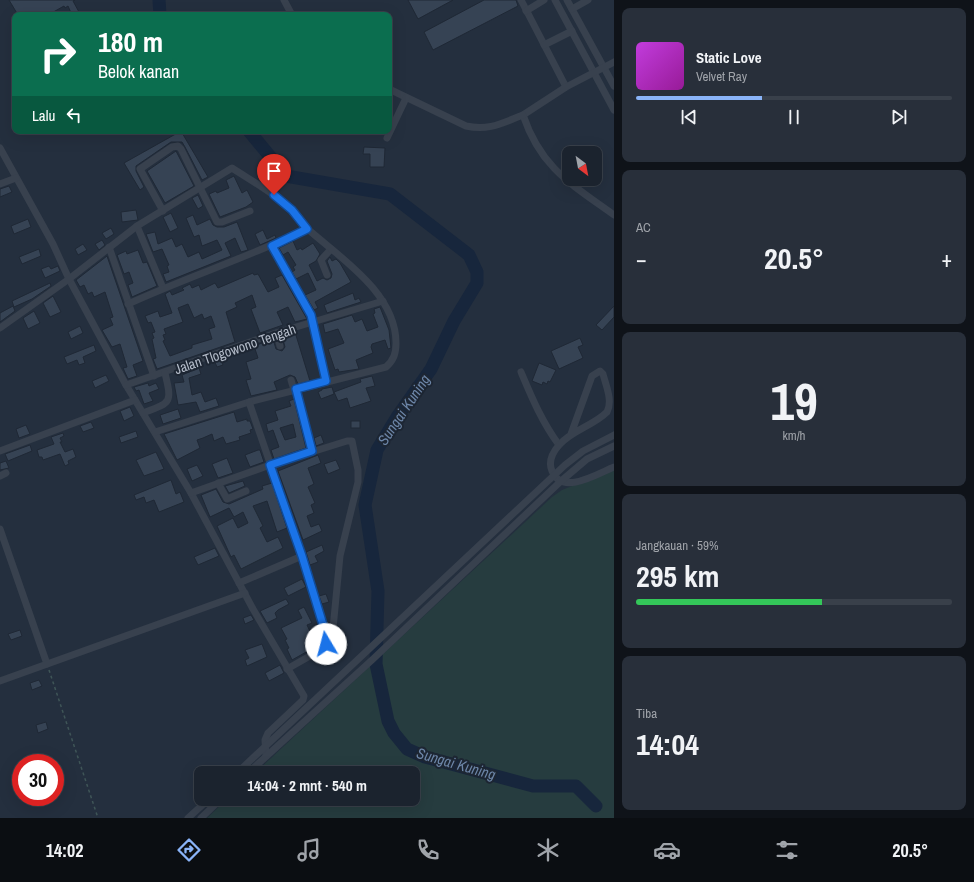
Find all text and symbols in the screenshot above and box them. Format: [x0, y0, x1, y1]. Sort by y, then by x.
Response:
text: 180 m [98, 23, 163, 61]
icon: right [32, 28, 84, 80]
text: Static Love [696, 47, 762, 68]
text: Belok kanan [98, 59, 179, 84]
text: Velvet Ray [696, 68, 747, 85]
icon: left [63, 104, 85, 126]
text: Lalu [32, 105, 55, 126]
icon: previous [678, 106, 700, 128]
icon: pause [783, 106, 805, 128]
icon: next [888, 106, 910, 128]
north arrow [562, 146, 602, 186]
map controls [562, 146, 602, 186]
pin [257, 154, 291, 195]
icon: arrive [263, 160, 285, 182]
text: AC [636, 219, 651, 236]
text: 20.5° [764, 238, 824, 278]
text: − [636, 244, 647, 274]
text: + [941, 244, 952, 274]
street label: Jalan Tlogowono Tengah [172, 320, 298, 378]
text: 19 [770, 366, 818, 436]
water label: Sungai Kuning [372, 370, 435, 449]
text: km/h [782, 427, 806, 444]
text: Jangkauan · 59% [636, 537, 718, 554]
text: 295 km [636, 556, 719, 596]
position arrow [305, 623, 347, 665]
text: Tiba [636, 705, 657, 722]
text: 14:04 [636, 724, 699, 764]
water label: Sungai Kuning [414, 742, 498, 785]
speed limit sign: 30 [12, 754, 64, 806]
text: 14:04 · 2 mnt · 540 m [247, 775, 367, 796]
icon: directions [175, 836, 203, 864]
icon: music [295, 836, 323, 864]
icon: phone [414, 836, 442, 864]
icon: climate [534, 836, 562, 864]
icon: car [653, 836, 681, 864]
icon: filters [773, 836, 801, 864]
text: 14:02 [46, 838, 84, 863]
text: 20.5° [892, 838, 928, 863]

